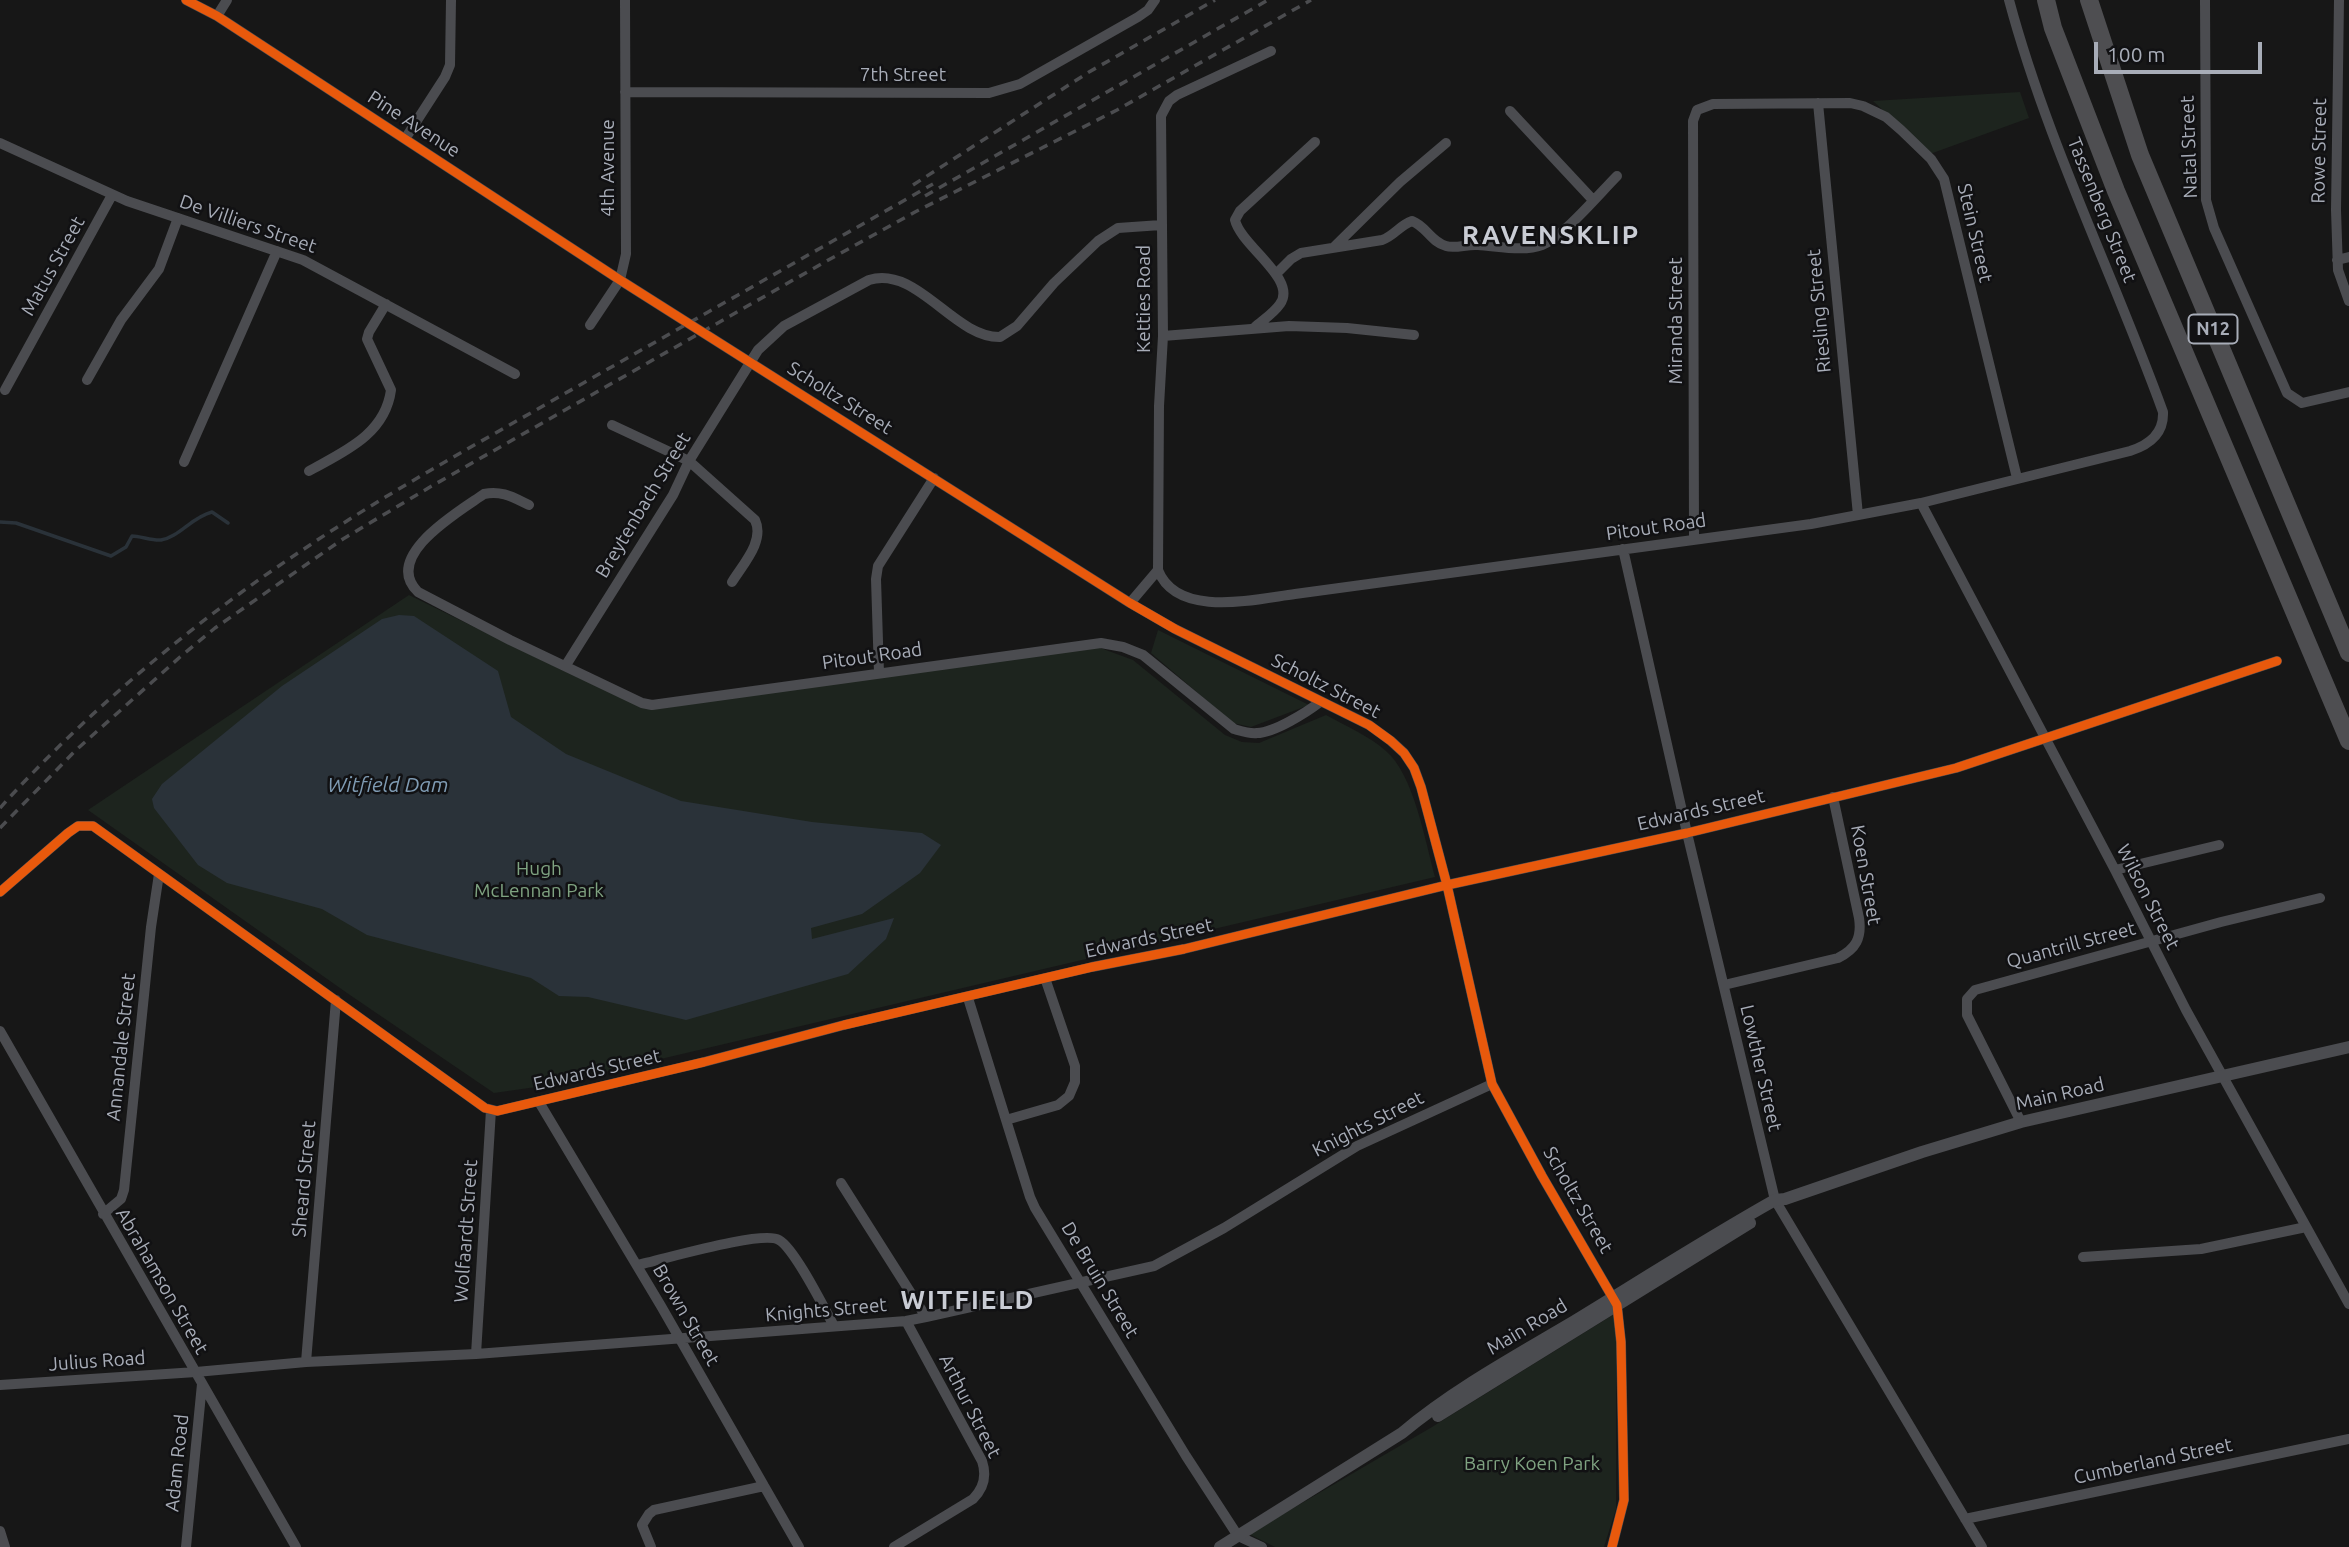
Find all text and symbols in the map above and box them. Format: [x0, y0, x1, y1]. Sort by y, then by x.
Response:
scale bar [2097, 28, 2265, 72]
text: 100 m [2107, 42, 2165, 66]
street label: 7th Street [860, 64, 946, 86]
street label: Pine Avenue [363, 86, 465, 162]
street label: Natal Street [2176, 95, 2202, 199]
street label: Rowe Street [2307, 98, 2331, 204]
street label: 4th Avenue [597, 119, 619, 217]
street label: Tassenberg Street [2062, 134, 2142, 286]
street label: Stein Street [1953, 181, 1997, 285]
street label: De Villiers Street [176, 190, 320, 258]
street label: Matus Street [16, 212, 90, 320]
district label: RAVENSKLIP [1463, 219, 1639, 251]
street label: Ketties Road [1133, 245, 1155, 353]
street label: Riesling Street [1802, 248, 1836, 374]
street label: Miranda Street [1665, 257, 1687, 385]
road number: N12 [2188, 314, 2238, 344]
street label: Scholtz Street [783, 357, 897, 439]
street label: Breytenbach Street [591, 428, 695, 582]
street label: Pitout Road [1604, 509, 1708, 545]
street label: Pitout Road [820, 638, 924, 674]
street label: Scholtz Street [1268, 649, 1384, 723]
water label: Witfield Dam [328, 772, 448, 798]
street label: Edwards Street [1635, 784, 1767, 836]
street label: Koen Street [1846, 823, 1886, 927]
street label: Wilson Street [2112, 841, 2184, 953]
park label: Hugh McLennan Park [474, 858, 604, 902]
street label: Edwards Street [1083, 913, 1215, 963]
street label: Quantrill Street [2004, 917, 2138, 973]
street label: Annandale Street [102, 972, 140, 1122]
street label: Lowther Street [1735, 1003, 1787, 1133]
street label: Edwards Street [531, 1044, 663, 1096]
street label: Main Road [2014, 1073, 2106, 1115]
street label: Knights Street [1309, 1086, 1427, 1162]
street label: Sheard Street [288, 1120, 320, 1238]
street label: Scholtz Street [1538, 1143, 1618, 1257]
street label: Wolfaardt Street [450, 1159, 482, 1303]
street label: Abrahamson Street [111, 1204, 213, 1358]
street label: De Bruin Street [1056, 1218, 1144, 1342]
street label: Brown Street [648, 1260, 724, 1370]
district label: WITFIELD [901, 1284, 1035, 1316]
street label: Knights Street [764, 1293, 888, 1327]
street label: Main Road [1483, 1294, 1571, 1360]
street label: Julius Road [48, 1346, 146, 1376]
street label: Arthur Street [934, 1350, 1006, 1462]
street label: Adam Road [161, 1413, 193, 1513]
street label: Cumberland Street [2072, 1433, 2234, 1489]
park label: Barry Koen Park [1464, 1453, 1600, 1475]

